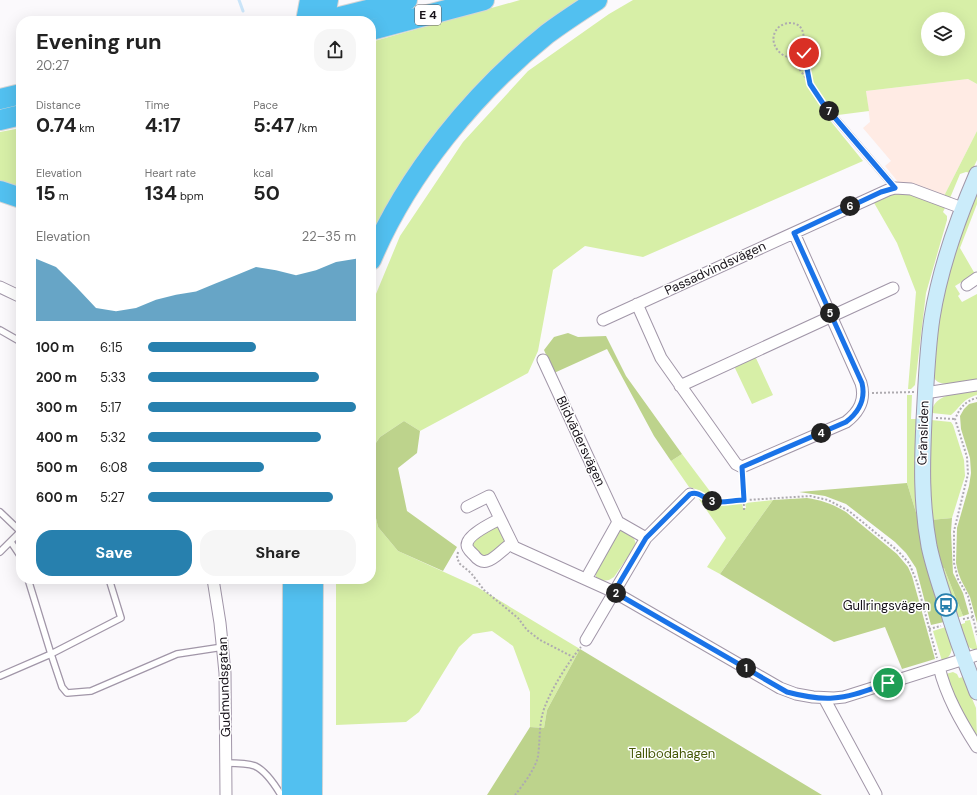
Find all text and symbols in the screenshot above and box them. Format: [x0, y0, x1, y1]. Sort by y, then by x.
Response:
road number: E 4 [415, 5, 441, 25]
map controls [921, 12, 965, 56]
button: layers [921, 12, 965, 56]
text: Evening run [36, 27, 162, 56]
button: share [314, 29, 356, 71]
pin [787, 36, 821, 70]
icon: check [793, 42, 815, 64]
text: 20:27 [36, 57, 69, 74]
text: Distance [36, 98, 81, 112]
text: Time [145, 98, 170, 112]
text: Pace [253, 98, 278, 112]
pin: 7 [819, 101, 839, 121]
text: 7 [826, 104, 832, 118]
text: 0.74 [36, 112, 76, 138]
text: 4:17 [145, 112, 181, 138]
text: 5:47 [253, 112, 295, 138]
text: km [76, 121, 95, 135]
text: /km [295, 121, 317, 135]
text: Elevation [36, 166, 82, 180]
text: Heart rate [145, 166, 196, 180]
text: kcal [253, 166, 273, 180]
text: 15 [36, 180, 56, 206]
text: 134 [145, 180, 177, 206]
text: 50 [253, 180, 280, 206]
text: m [56, 189, 68, 203]
text: bpm [177, 189, 204, 203]
pin: 6 [840, 196, 860, 216]
text: 6 [847, 199, 853, 213]
text: Elevation [36, 228, 90, 245]
text: 22–35 m [302, 228, 356, 245]
street label: Passadvindsvägen [662, 237, 768, 299]
pin: 5 [820, 303, 840, 323]
text: 5 [827, 306, 833, 320]
text: 100 m [36, 339, 74, 356]
text: 6:15 [100, 339, 123, 356]
text: 200 m [36, 369, 77, 386]
text: 5:33 [100, 369, 126, 386]
street label: Blidvädersvägen [553, 393, 609, 489]
text: 300 m [36, 399, 77, 416]
text: 5:17 [100, 399, 122, 416]
street label: Gränsliden [913, 400, 933, 466]
pin: 4 [811, 423, 831, 443]
text: 4 [817, 426, 825, 440]
text: 400 m [36, 429, 78, 446]
text: 5:32 [100, 429, 126, 446]
text: 500 m [36, 459, 78, 476]
text: 6:08 [100, 459, 128, 476]
text: 600 m [36, 489, 78, 506]
text: 5:27 [100, 489, 125, 506]
pin: 3 [702, 491, 722, 511]
text: 3 [709, 494, 715, 508]
button: Save [36, 530, 192, 576]
button: Share [200, 530, 356, 576]
pin: 2 [606, 583, 626, 603]
text: 2 [613, 586, 619, 600]
bus stop icon: Gullringsvägen [933, 592, 959, 618]
place label: Gullringsvägen [843, 597, 930, 614]
street label: Gudmundsgatan [214, 637, 234, 737]
pin: 1 [736, 658, 756, 678]
text: 1 [744, 661, 748, 675]
pin [871, 666, 905, 700]
icon: arrive [877, 672, 899, 694]
park label: Tallbodahagen [629, 745, 715, 762]

